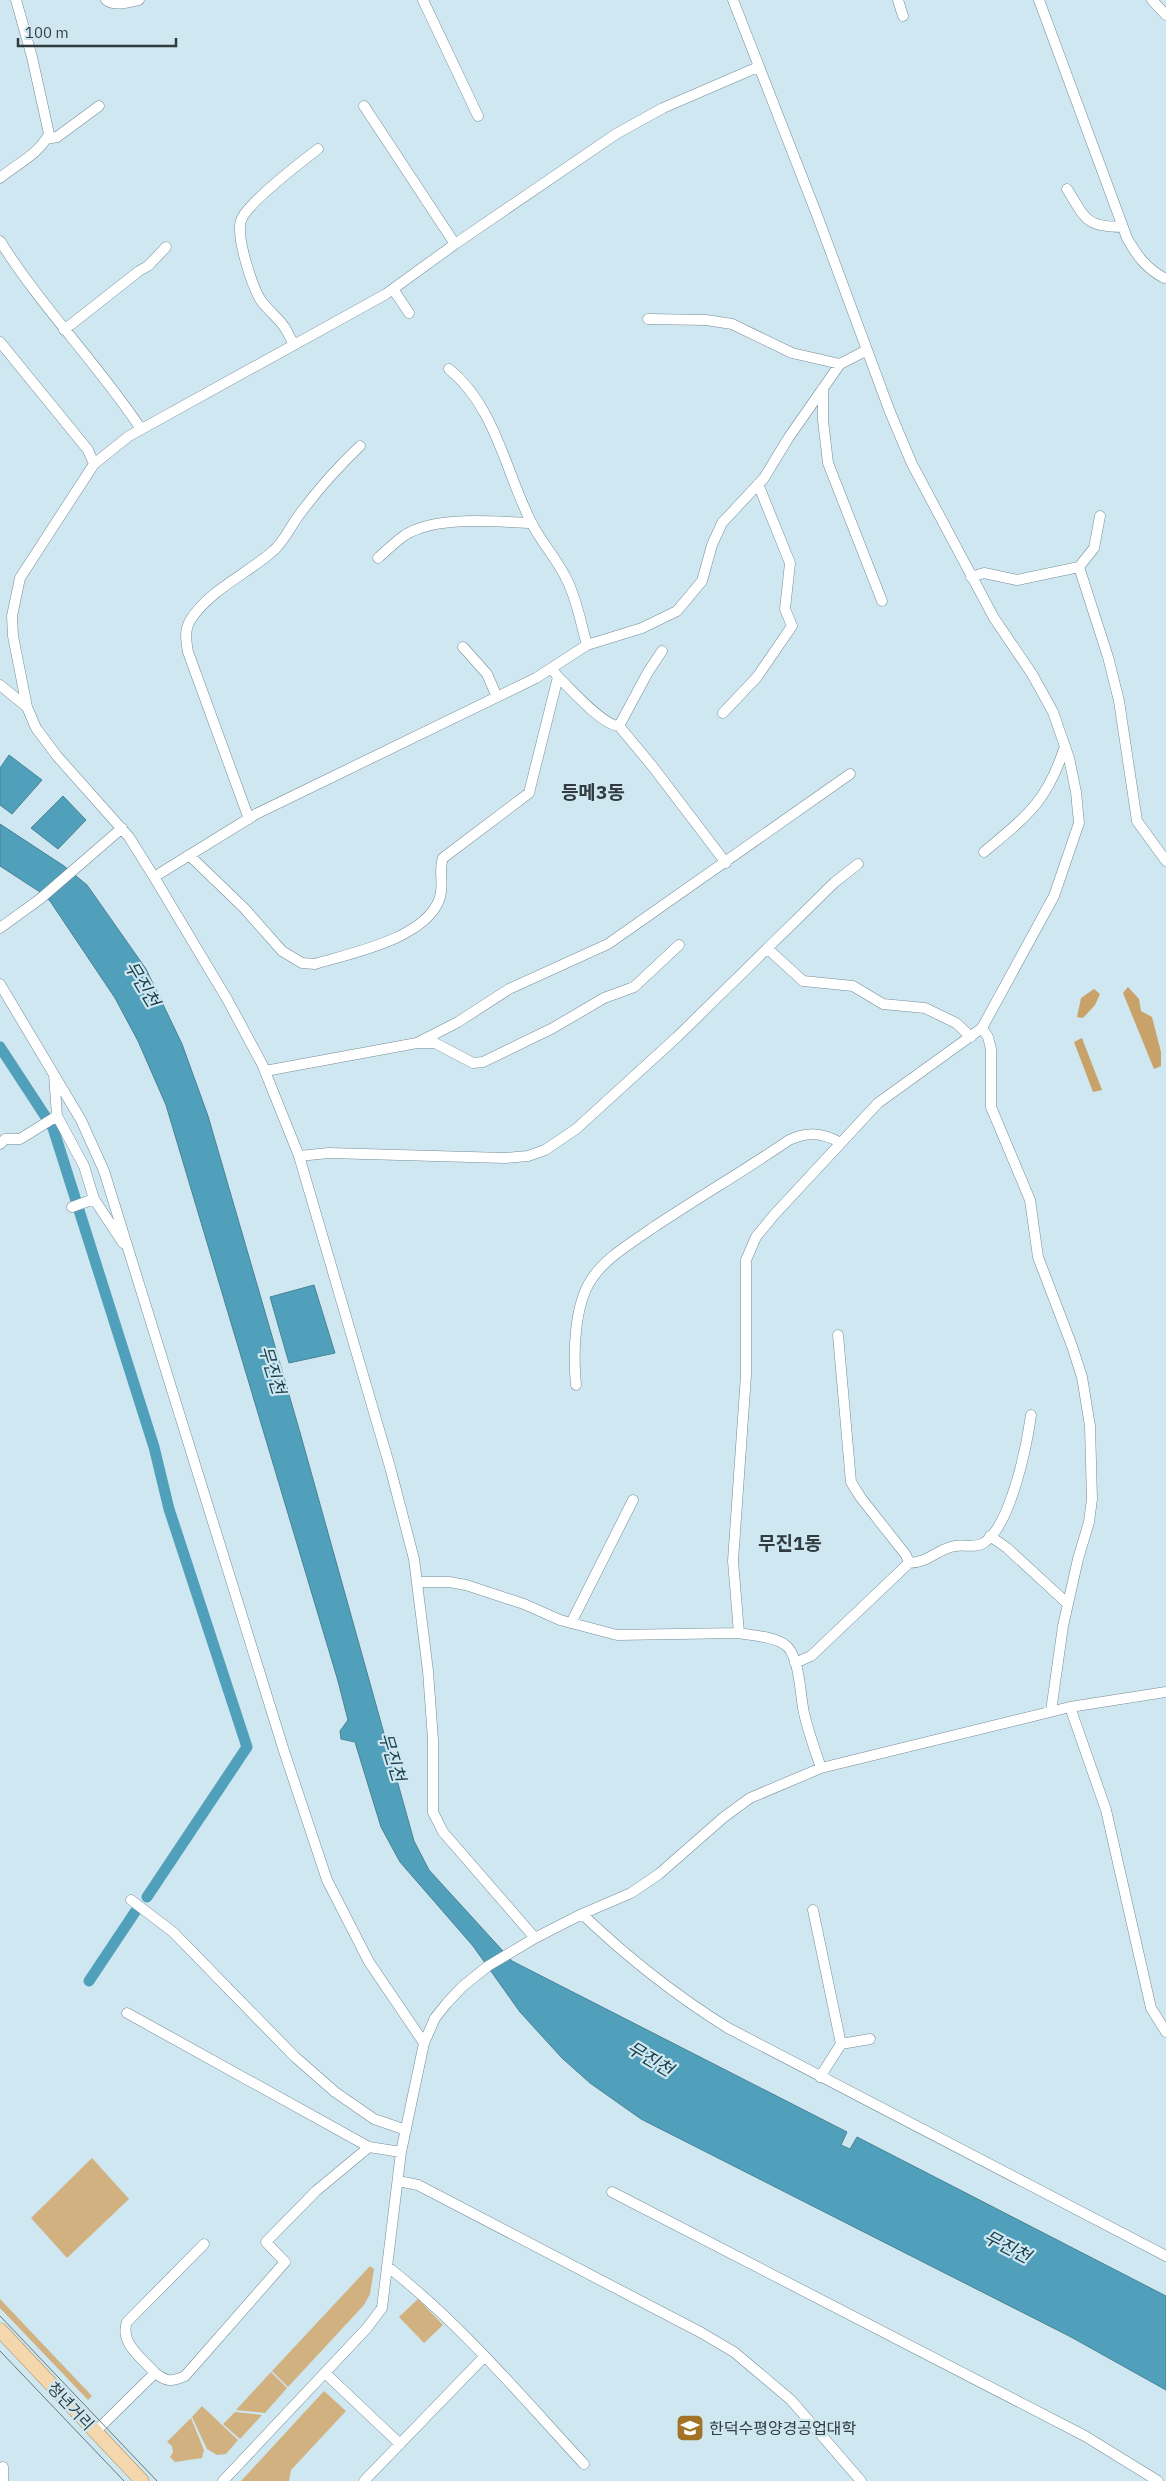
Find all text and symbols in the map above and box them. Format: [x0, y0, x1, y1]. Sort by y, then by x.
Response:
scale bar [18, 15, 175, 47]
text: 100 m [25, 23, 69, 42]
district label: 등메3동 [561, 780, 625, 804]
water label: 무진천 [120, 957, 166, 1013]
water label: 무진천 [254, 1343, 291, 1399]
district label: 무진1동 [758, 1531, 822, 1555]
water label: 무진천 [374, 1730, 411, 1786]
water label: 무진천 [623, 2036, 680, 2082]
water label: 무진천 [980, 2225, 1037, 2269]
street label: 청년거리 [44, 2378, 98, 2434]
school or university icon: 한덕수평양경공업대학 [675, 2413, 705, 2443]
place label: 한덕수평양경공업대학 [709, 2418, 856, 2438]

